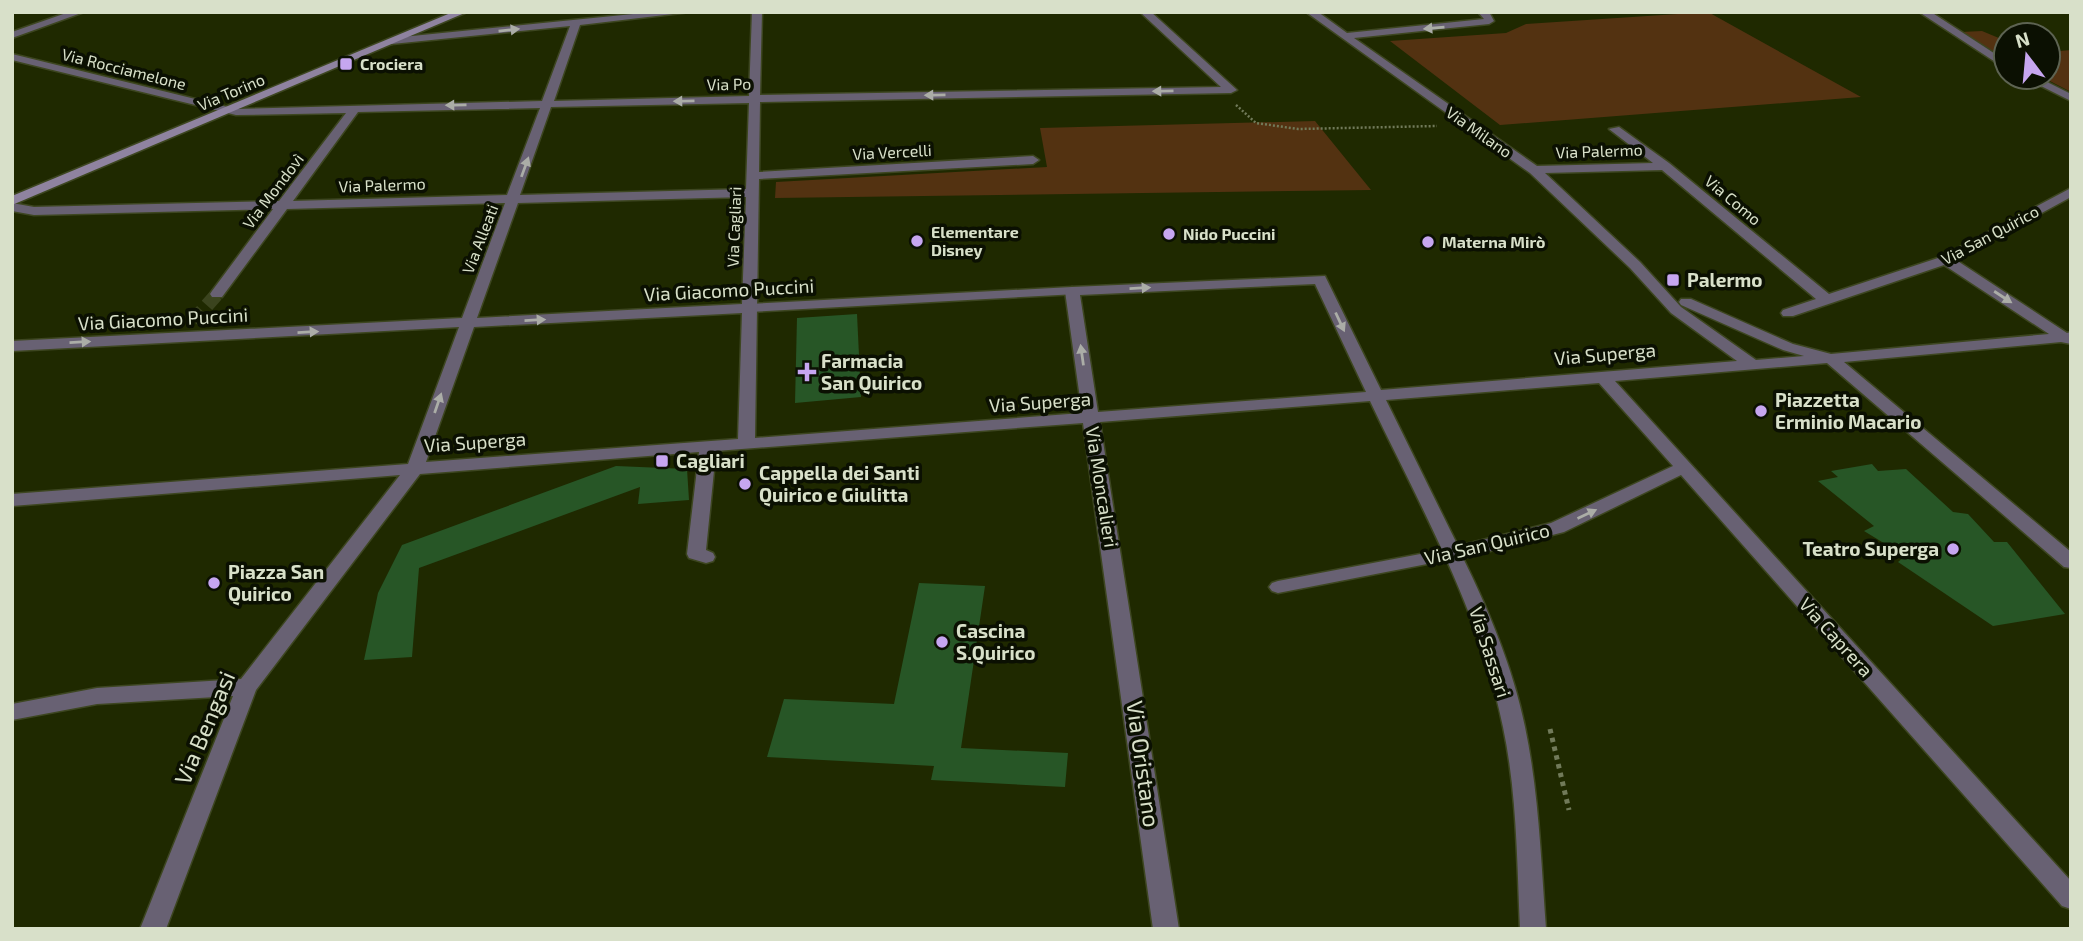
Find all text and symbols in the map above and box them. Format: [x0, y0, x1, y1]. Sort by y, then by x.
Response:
north arrow [1992, 21, 2062, 91]
one-way arrow [1422, 23, 1444, 34]
one-way arrow [498, 24, 520, 35]
text: N [2012, 26, 2032, 52]
street label: Via Rocciamelone [60, 44, 188, 93]
place label: Crociera [360, 54, 423, 73]
marker: Crociera [338, 56, 354, 72]
street label: Via Torino [194, 69, 267, 114]
street label: Via Po [707, 74, 751, 93]
one-way arrow [1152, 85, 1174, 97]
one-way arrow [924, 89, 946, 100]
one-way arrow [672, 95, 694, 106]
one-way arrow [445, 100, 467, 111]
street label: Via Milano [1443, 102, 1516, 161]
street label: Via Palermo [1555, 139, 1643, 162]
street label: Via Vercelli [852, 140, 932, 163]
street label: Via Mondovì [238, 149, 307, 232]
one-way arrow [520, 156, 531, 177]
street label: Via Como [1701, 171, 1765, 229]
street label: Via Palermo [338, 173, 426, 196]
street label: Via Cagliari [723, 186, 744, 268]
street label: Via San Quirico [1938, 201, 2042, 269]
street label: Via Alleati [458, 202, 501, 276]
place label: Elementare Disney [931, 222, 1019, 260]
place label: Nido Puccini [1183, 224, 1275, 243]
marker: Nido Puccini [1161, 226, 1177, 242]
place label: Materna Mirò [1442, 232, 1546, 251]
marker: Elementare Disney [909, 233, 925, 249]
marker: Materna Mirò [1420, 234, 1436, 250]
place label: Palermo [1687, 268, 1763, 291]
marker: Palermo [1665, 272, 1681, 288]
street label: Via Giacomo Puccini [643, 274, 815, 305]
one-way arrow [1129, 282, 1151, 293]
one-way arrow [1993, 291, 2013, 304]
street label: Via Giacomo Puccini [77, 303, 249, 334]
one-way arrow [1334, 312, 1346, 332]
one-way arrow [524, 314, 546, 325]
one-way arrow [297, 326, 319, 337]
one-way arrow [70, 337, 92, 348]
street label: Via Superga [1553, 338, 1657, 369]
one-way arrow [1076, 344, 1087, 366]
place label: Farmacia San Quirico [821, 349, 922, 395]
marker: Farmacia San Quirico [799, 364, 815, 380]
street label: Via Superga [988, 386, 1092, 417]
place label: Piazzetta Erminio Macario [1775, 388, 1921, 433]
one-way arrow [433, 392, 444, 413]
marker: Piazzetta Erminio Macario [1753, 403, 1769, 419]
street label: Via Moncalieri [1082, 425, 1123, 549]
street label: Via Superga [423, 426, 527, 457]
place label: Cagliari [676, 449, 745, 472]
marker: Cagliari [654, 453, 670, 469]
place label: Cappella dei Santi Quirico e Giulitta [759, 461, 920, 507]
marker: Cappella dei Santi Quirico e Giulitta [737, 476, 753, 492]
one-way arrow [1577, 508, 1597, 519]
street label: Via San Quirico [1422, 518, 1552, 569]
place label: Teatro Superga [1802, 537, 1939, 560]
marker: Teatro Superga [1945, 541, 1961, 557]
place label: Piazza San Quirico [228, 560, 324, 606]
marker: Piazza San Quirico [206, 575, 222, 591]
street label: Via Caprera [1795, 592, 1878, 681]
street label: Via Sassari [1465, 604, 1516, 700]
place label: Cascina S.Quirico [956, 619, 1035, 665]
marker: Cascina S.Quirico [934, 634, 950, 650]
street label: Via Bengasi [168, 667, 240, 788]
street label: Via Oristano [1121, 699, 1167, 829]

